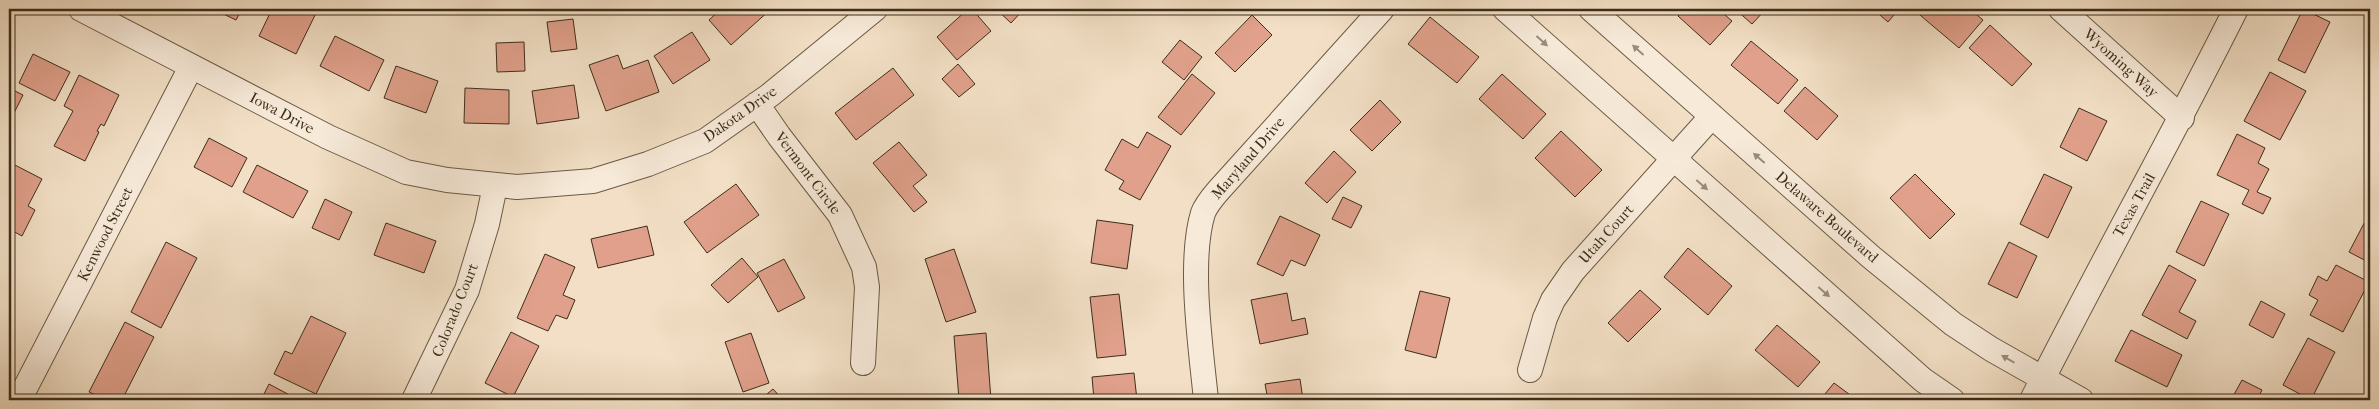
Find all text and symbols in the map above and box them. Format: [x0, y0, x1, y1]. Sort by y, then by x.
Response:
street label: Wyoming Way [2079, 24, 2163, 102]
one-way arrow [1535, 36, 1548, 47]
one-way arrow [1631, 45, 1644, 56]
street label: Dakota Drive [700, 82, 781, 146]
street label: Iowa Drive [247, 88, 318, 138]
street label: Maryland Drive [1208, 113, 1289, 203]
street label: Vermont Circle [771, 127, 845, 218]
one-way arrow [1754, 152, 1766, 164]
street label: Delaware Boulevard [1772, 168, 1883, 267]
street label: Texas Trail [2109, 170, 2159, 240]
one-way arrow [1695, 179, 1707, 191]
street label: Kenwood Street [73, 183, 137, 284]
street label: Utah Court [1575, 200, 1638, 267]
street label: Colorado Court [428, 260, 482, 359]
one-way arrow [1817, 287, 1830, 298]
one-way arrow [2001, 355, 2014, 364]

